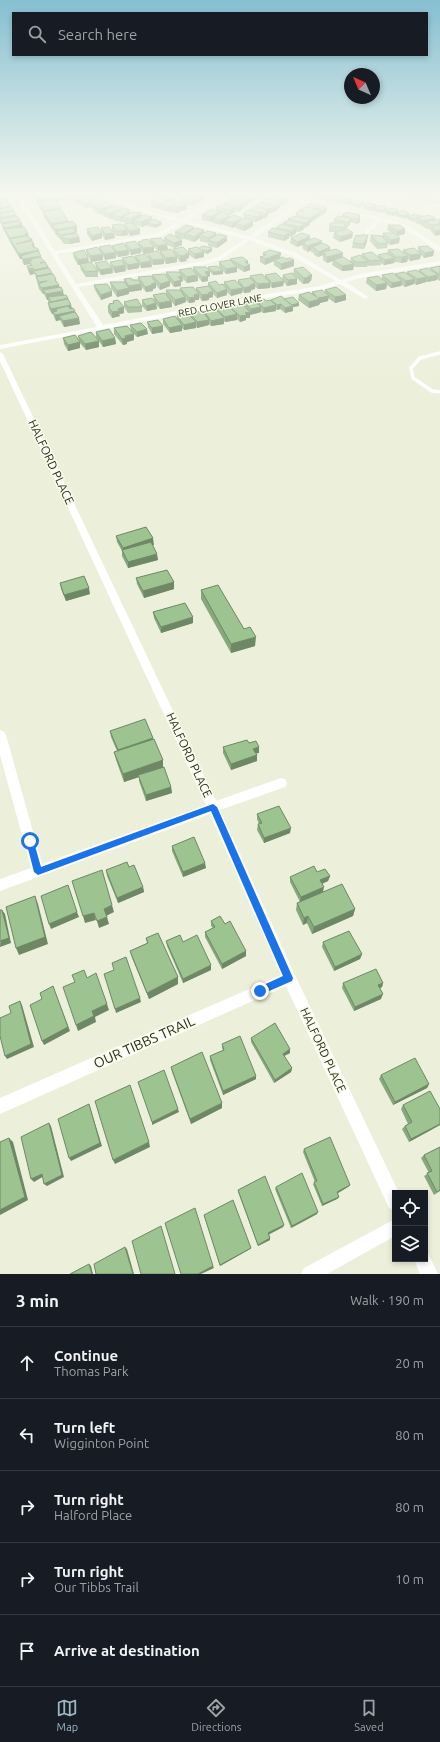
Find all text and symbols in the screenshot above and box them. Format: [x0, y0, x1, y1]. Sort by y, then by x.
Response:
search box [12, 12, 428, 56]
icon: search [26, 23, 48, 45]
text: Search here [58, 26, 137, 43]
north arrow [344, 68, 380, 104]
street label: RED CLOVER LANE [177, 292, 263, 319]
street label: HALFORD PLACE [26, 417, 77, 506]
street label: HALFORD PLACE [164, 710, 215, 799]
route start [21, 832, 39, 850]
route end [251, 982, 269, 1000]
street label: HALFORD PLACE [298, 1005, 349, 1094]
street label: OUR TIBBS TRAIL [91, 1013, 197, 1071]
map controls [392, 1190, 428, 1262]
button: locate [392, 1190, 428, 1226]
button: layers [392, 1226, 428, 1262]
text: 3 min [16, 1291, 59, 1310]
text: Walk · 190 m [350, 1293, 424, 1307]
text: Continue [54, 1347, 118, 1364]
icon: ahead [16, 1352, 38, 1374]
text: 20 m [395, 1356, 424, 1370]
text: Thomas Park [54, 1364, 129, 1378]
text: Turn left [54, 1419, 115, 1436]
icon: left [16, 1424, 38, 1446]
text: 80 m [395, 1428, 424, 1442]
text: Wigginton Point [54, 1436, 149, 1450]
text: Turn right [54, 1491, 124, 1508]
icon: right [16, 1496, 38, 1518]
text: 80 m [395, 1500, 424, 1514]
text: Halford Place [54, 1508, 132, 1522]
text: Turn right [54, 1563, 124, 1580]
icon: right [16, 1568, 38, 1590]
text: 10 m [395, 1572, 424, 1586]
text: Our Tibbs Trail [54, 1580, 139, 1594]
icon: arrive [16, 1640, 38, 1662]
text: Arrive at destination [54, 1642, 200, 1659]
tab: Map [56, 1697, 78, 1733]
tab: Directions [191, 1697, 242, 1733]
tab: Saved [354, 1697, 384, 1733]

